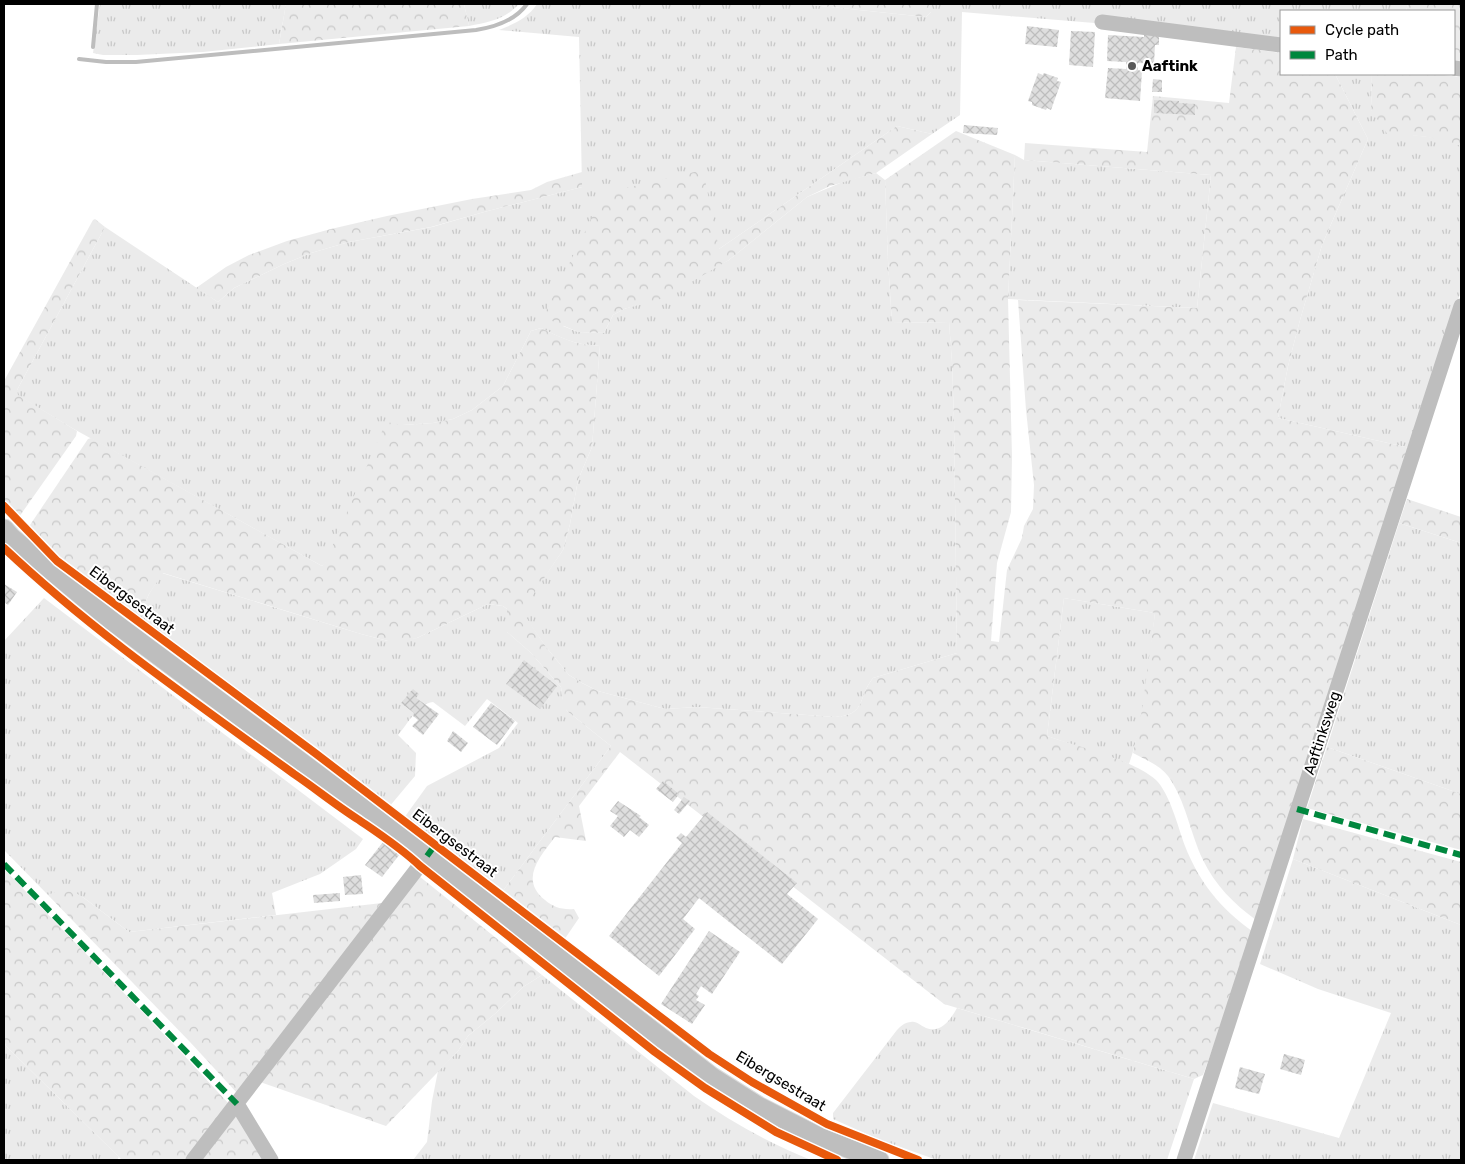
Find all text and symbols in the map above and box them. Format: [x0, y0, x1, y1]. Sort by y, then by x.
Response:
legend [1280, 10, 1455, 75]
text: Cycle path [1325, 21, 1399, 39]
text: Path [1325, 46, 1358, 64]
place label: Aaftink [1142, 57, 1198, 75]
marker: Aaftink [1126, 60, 1138, 72]
street label: Eibergsestraat [86, 562, 178, 638]
street label: Aaftinksweg [1300, 689, 1344, 777]
street label: Eibergsestraat [409, 805, 501, 881]
street label: Eibergsestraat [733, 1047, 829, 1115]

